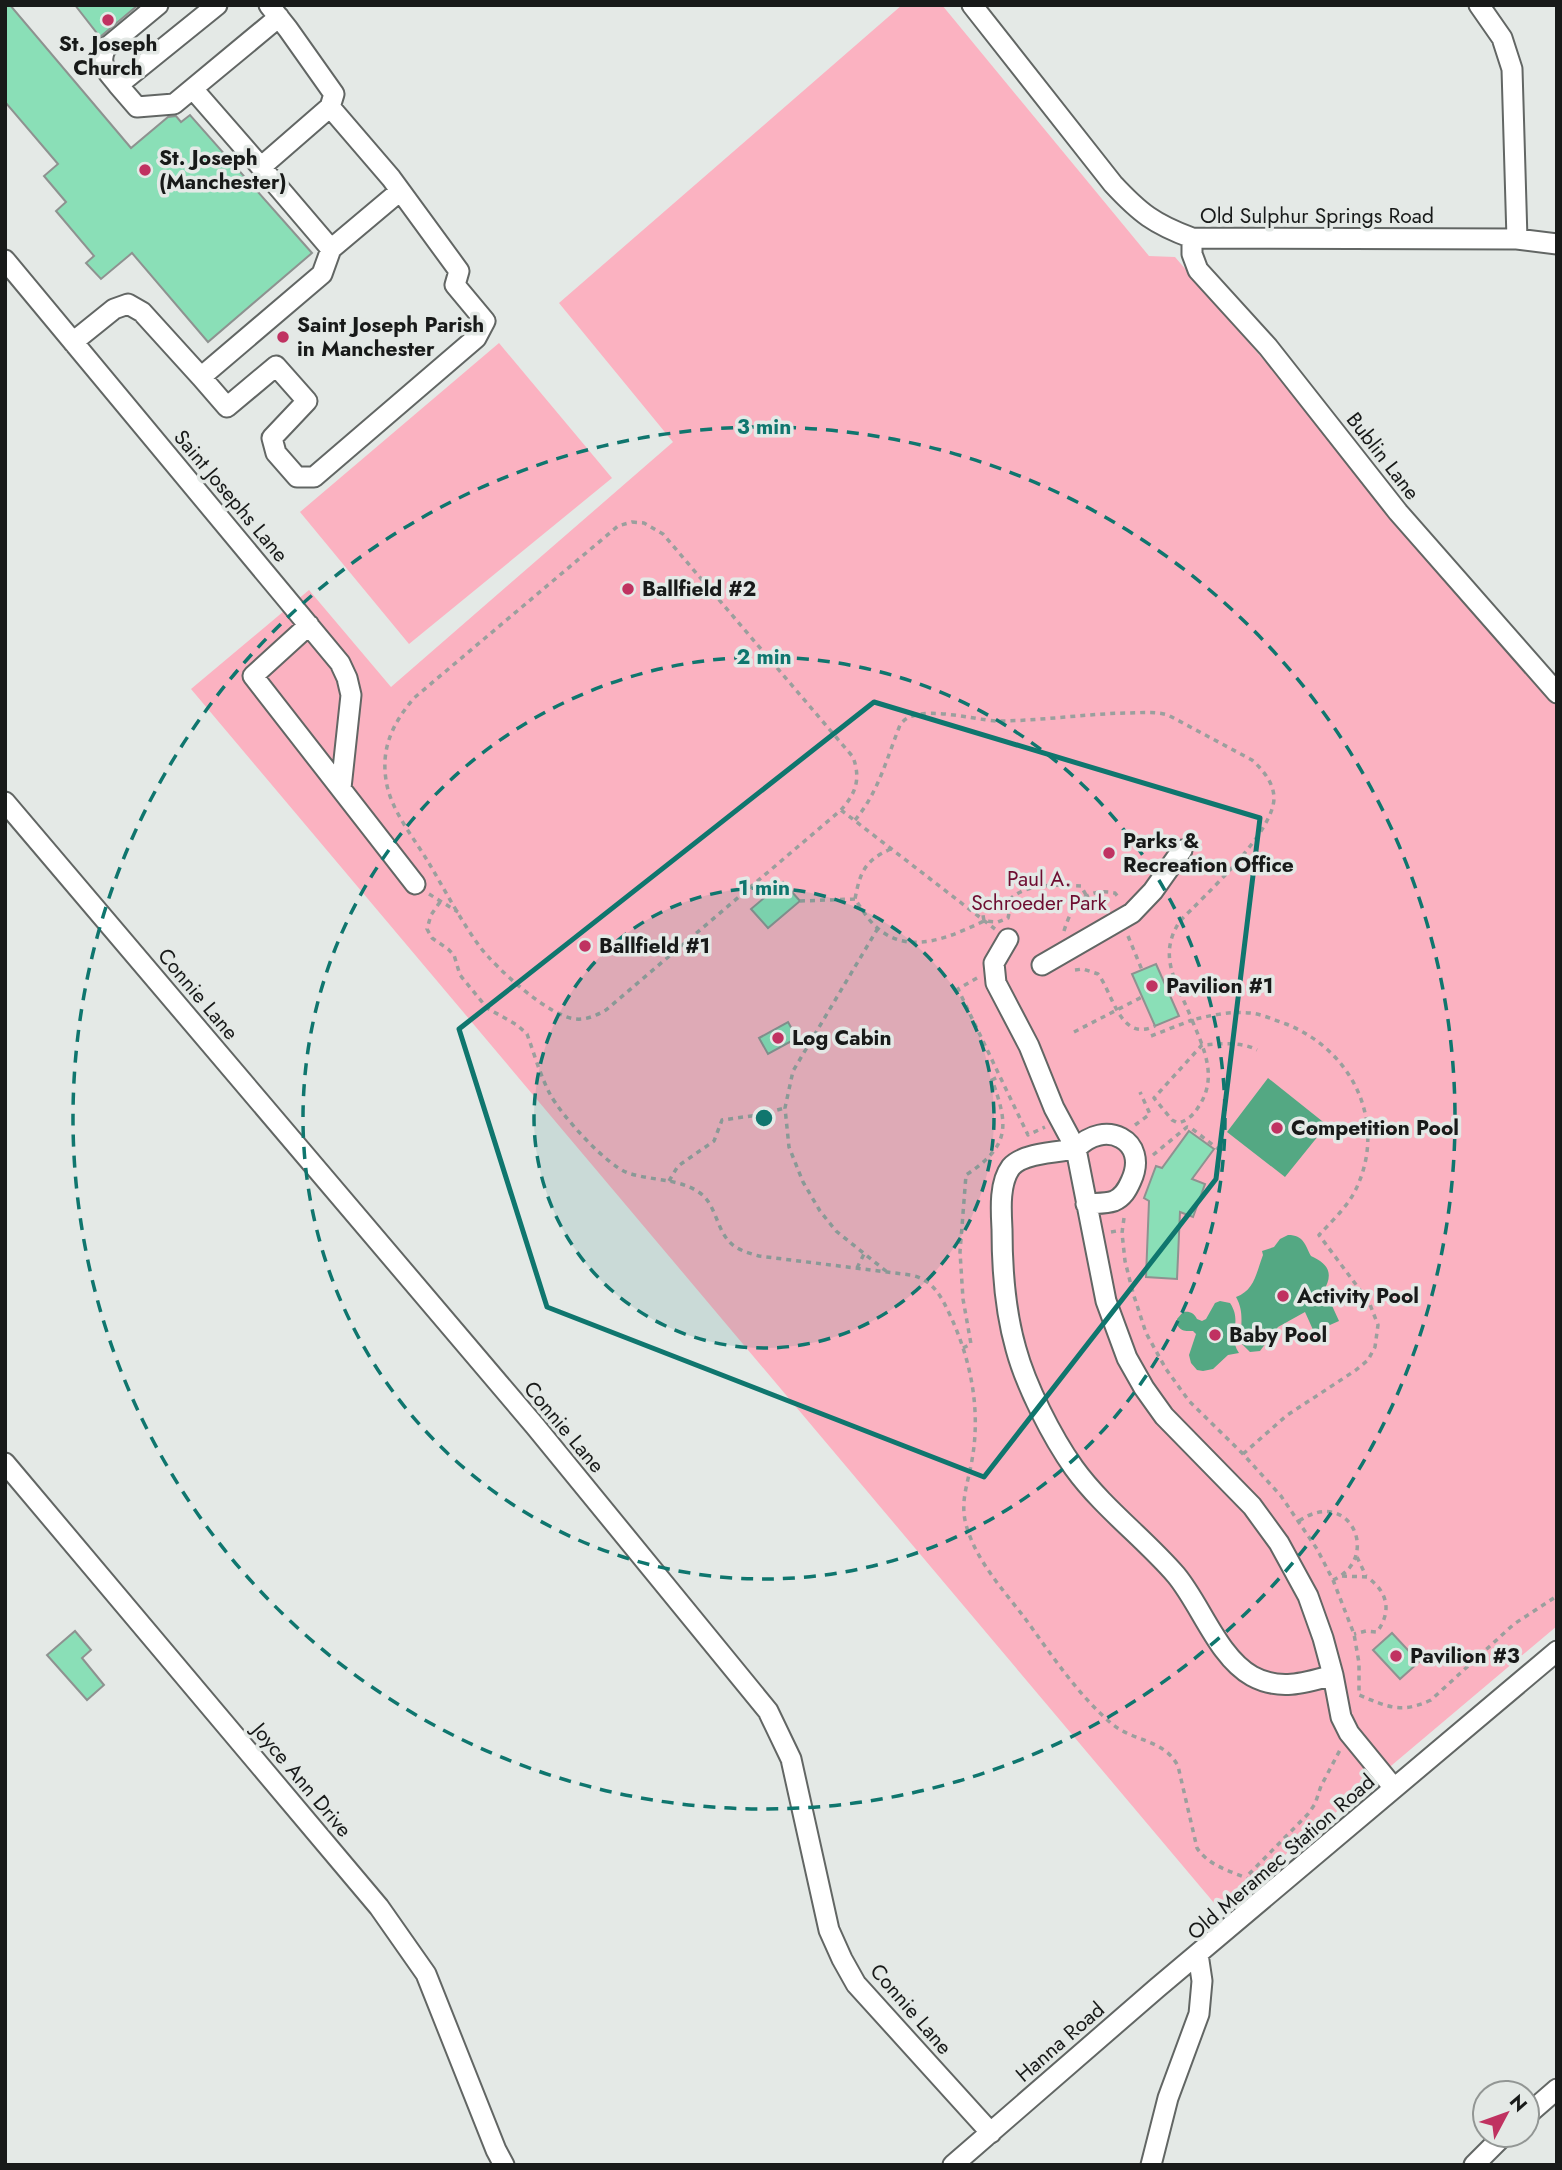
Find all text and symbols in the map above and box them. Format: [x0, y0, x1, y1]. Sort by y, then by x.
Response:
marker: St. Joseph Church [100, 12, 116, 28]
place label: St. Joseph Church [59, 29, 157, 83]
place label: St. Joseph (Manchester) [159, 143, 287, 197]
marker: St. Joseph (Manchester) [137, 162, 153, 178]
street label: Old Sulphur Springs Road [1200, 201, 1434, 231]
place label: Saint Joseph Parish in Manchester [297, 310, 484, 364]
marker: Saint Joseph Parish in Manchester [275, 329, 291, 345]
street label: Bublin Lane [1339, 406, 1427, 506]
text: 3 min [737, 412, 791, 442]
street label: Saint Josephs Lane [167, 423, 295, 569]
place label: Ballfield #2 [642, 574, 756, 604]
marker: Ballfield #2 [620, 581, 636, 597]
text: 2 min [736, 642, 792, 672]
place label: Parks & Recreation Office [1123, 826, 1294, 880]
marker: Parks & Recreation Office [1101, 845, 1117, 861]
park label: Paul A. Schroeder Park [971, 864, 1107, 918]
text: 1 min [738, 873, 790, 903]
place label: Ballfield #1 [599, 931, 710, 961]
marker: Ballfield #1 [577, 938, 593, 954]
street label: Connie Lane [151, 942, 246, 1047]
place label: Pavilion #1 [1166, 971, 1273, 1001]
marker: Pavilion #1 [1144, 978, 1160, 994]
place label: Log Cabin [792, 1023, 891, 1053]
marker: Log Cabin [770, 1030, 786, 1046]
centre of rings [752, 1106, 776, 1130]
place label: Competition Pool [1291, 1113, 1459, 1143]
marker: Competition Pool [1269, 1120, 1285, 1136]
place label: Activity Pool [1296, 1281, 1419, 1311]
marker: Activity Pool [1275, 1288, 1291, 1304]
place label: Baby Pool [1229, 1320, 1327, 1350]
marker: Baby Pool [1207, 1327, 1223, 1343]
street label: Connie Lane [517, 1375, 612, 1480]
place label: Pavilion #3 [1410, 1641, 1520, 1671]
marker: Pavilion #3 [1388, 1648, 1404, 1664]
street label: Joyce Ann Drive [243, 1714, 359, 1844]
street label: Old Meramec Station Road [1181, 1767, 1381, 1947]
street label: Connie Lane [863, 1957, 959, 2061]
street label: Hanna Road [1009, 1995, 1111, 2089]
north arrow [1471, 2079, 1541, 2149]
text: N [1503, 2089, 1534, 2118]

